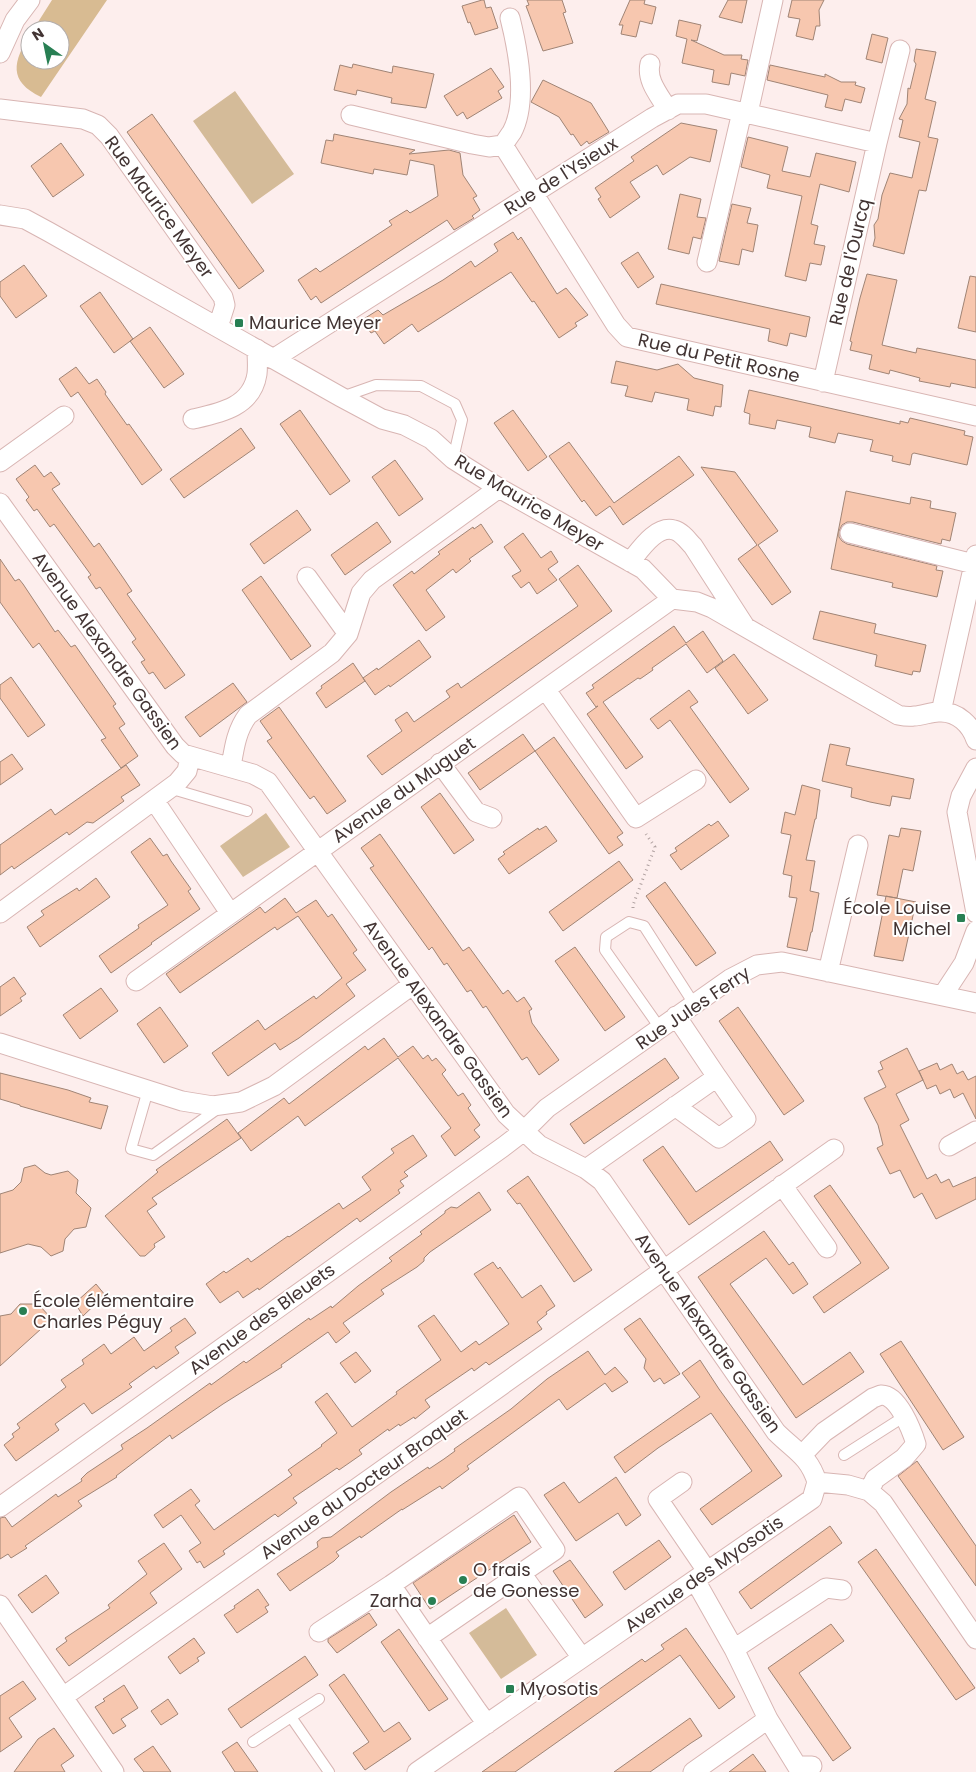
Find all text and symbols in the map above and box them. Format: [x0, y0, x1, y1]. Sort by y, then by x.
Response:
north arrow [20, 20, 70, 70]
text: N [28, 23, 48, 45]
street label: Rue Maurice Meyer [99, 130, 220, 283]
street label: Rue de l'Ysieux [499, 130, 623, 220]
street label: Rue de l'Ourcq [823, 196, 876, 328]
place label: Maurice Meyer [249, 310, 381, 335]
marker: Maurice Meyer [233, 317, 245, 329]
street label: Rue du Petit Rosne [636, 327, 803, 388]
street label: Rue Maurice Meyer [450, 448, 609, 557]
street label: Avenue Alexandre Gassien [27, 547, 188, 755]
street label: Avenue du Muguet [327, 731, 480, 848]
place label: École Louise Michel [843, 895, 951, 941]
marker: École Louise Michel [955, 912, 967, 924]
street label: Avenue Alexandre Gassien [358, 915, 519, 1123]
street label: Rue Jules Ferry [631, 960, 755, 1055]
street label: Avenue Alexandre Gassien [630, 1228, 787, 1438]
street label: Avenue des Bleuets [183, 1257, 340, 1380]
place label: École élémentaire Charles Péguy [33, 1288, 194, 1334]
marker: École élémentaire Charles Péguy [17, 1305, 29, 1317]
street label: Avenue du Docteur Broquet [255, 1402, 472, 1565]
street label: Avenue des Myosotis [619, 1509, 788, 1638]
place label: O frais de Gonesse [473, 1557, 579, 1603]
marker: O frais de Gonesse [457, 1574, 469, 1586]
place label: Zarha [370, 1588, 422, 1613]
marker: Zarha [426, 1595, 438, 1607]
place label: Myosotis [520, 1676, 598, 1701]
marker: Myosotis [504, 1683, 516, 1695]

